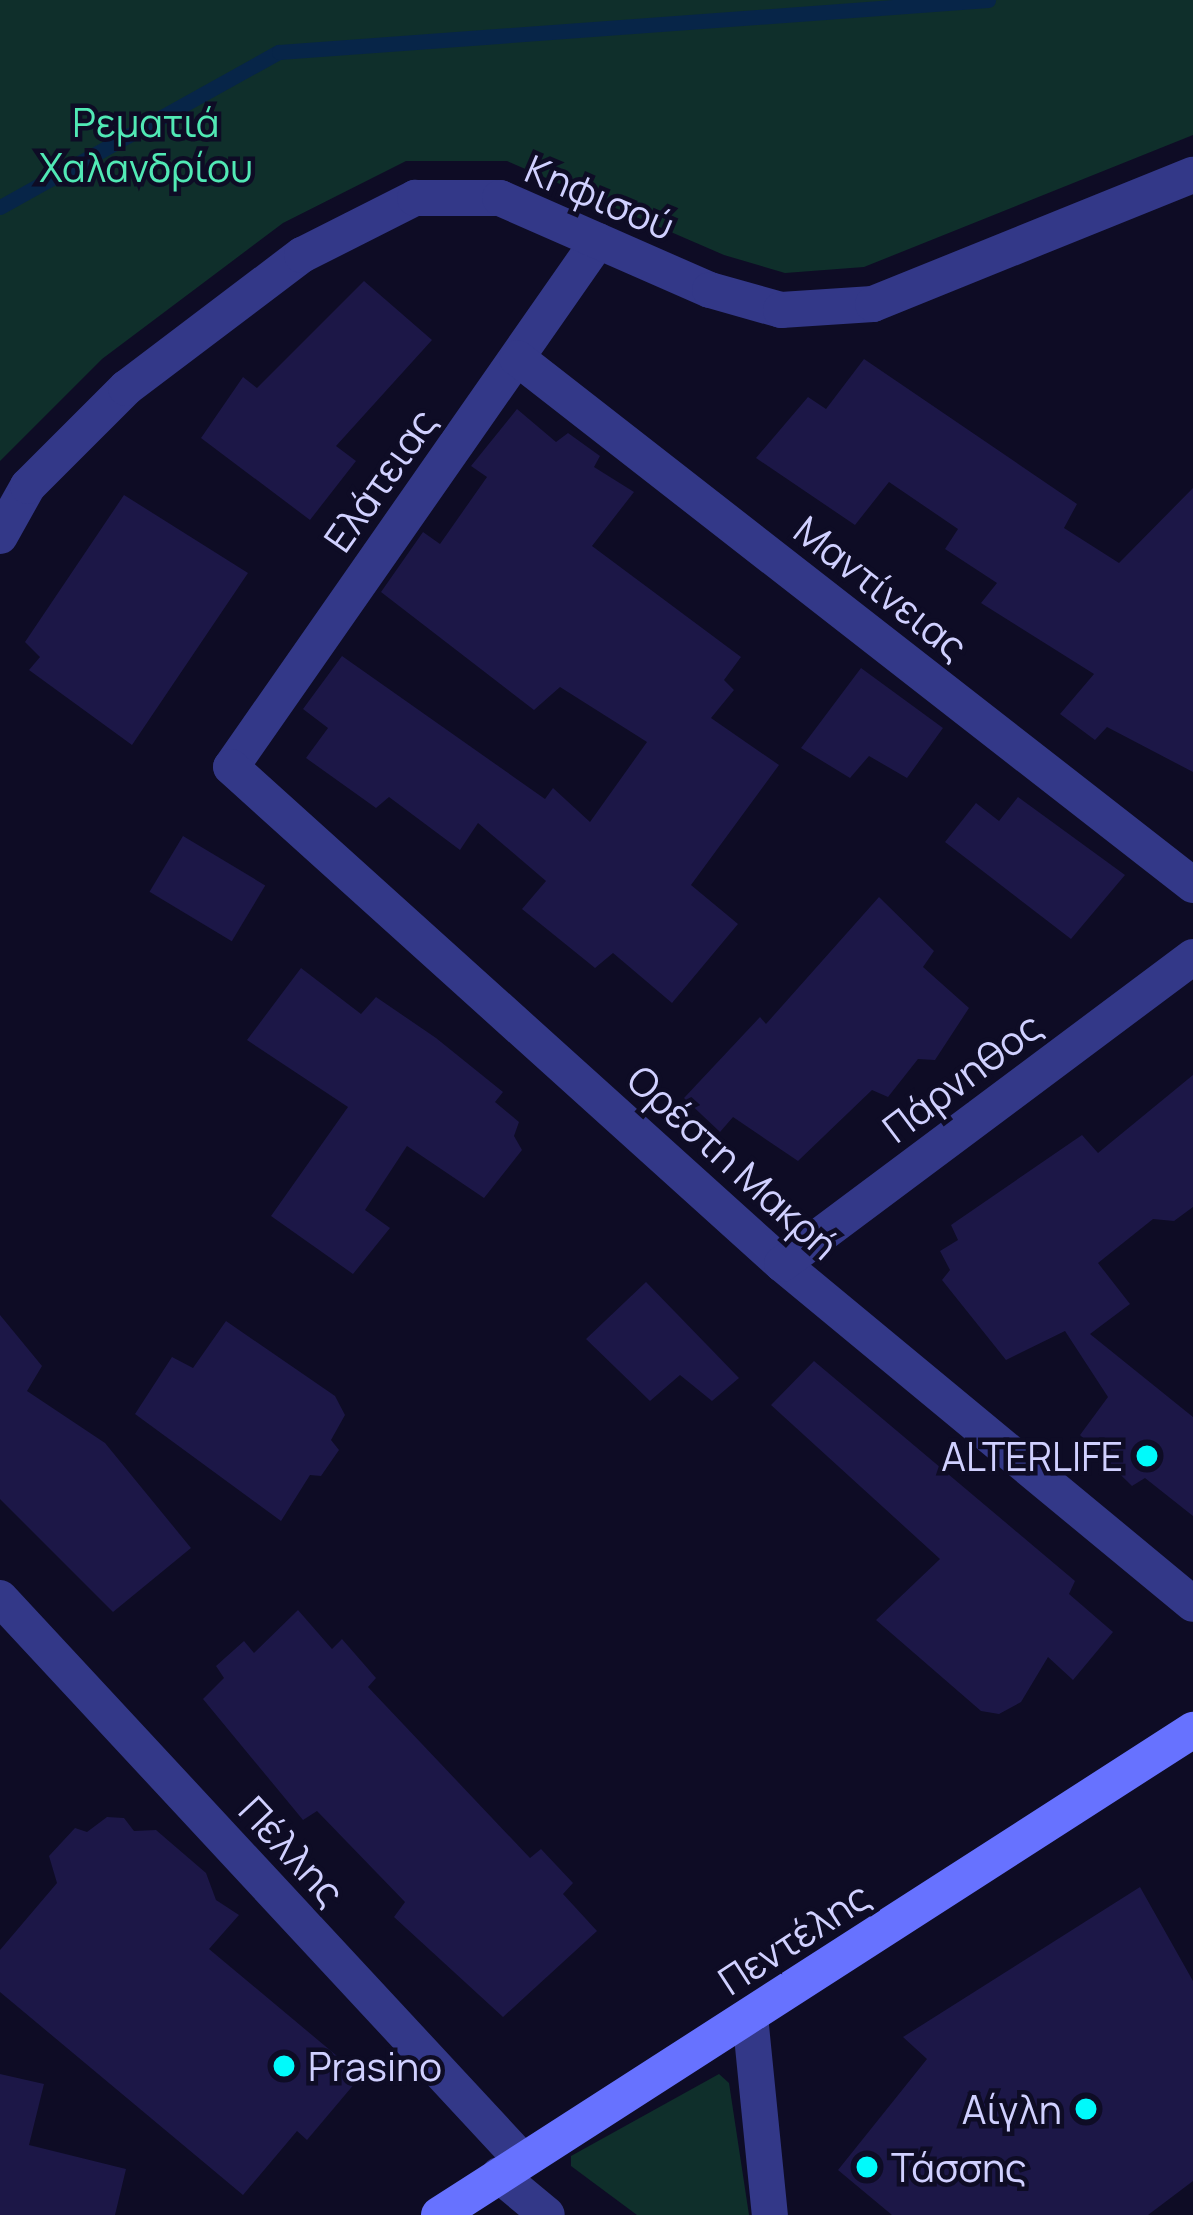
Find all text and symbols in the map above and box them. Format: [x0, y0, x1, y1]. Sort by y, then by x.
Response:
park label: Ρεματιά Χαλανδρίου [39, 100, 253, 191]
street label: Κηφισού [519, 145, 681, 249]
street label: Ελάτειας [314, 400, 446, 560]
street label: Μαντίνειας [785, 506, 977, 670]
street label: Πάρνηθος [873, 1002, 1051, 1152]
street label: Ορέστη Μακρή [618, 1055, 848, 1269]
place label: ALTERLIFE [941, 1433, 1123, 1479]
marker: ALTERLIFE [1134, 1443, 1160, 1469]
street label: Πέλλης [230, 1787, 354, 1915]
street label: Πεντέλης [710, 1872, 878, 2004]
place label: Prasino [308, 2043, 442, 2089]
marker: Prasino [271, 2053, 297, 2079]
place label: Αίγλη [962, 2086, 1062, 2132]
marker: Αίγλη [1073, 2096, 1099, 2122]
place label: Τάσσης [891, 2144, 1027, 2190]
marker: Τάσσης [854, 2154, 880, 2180]

